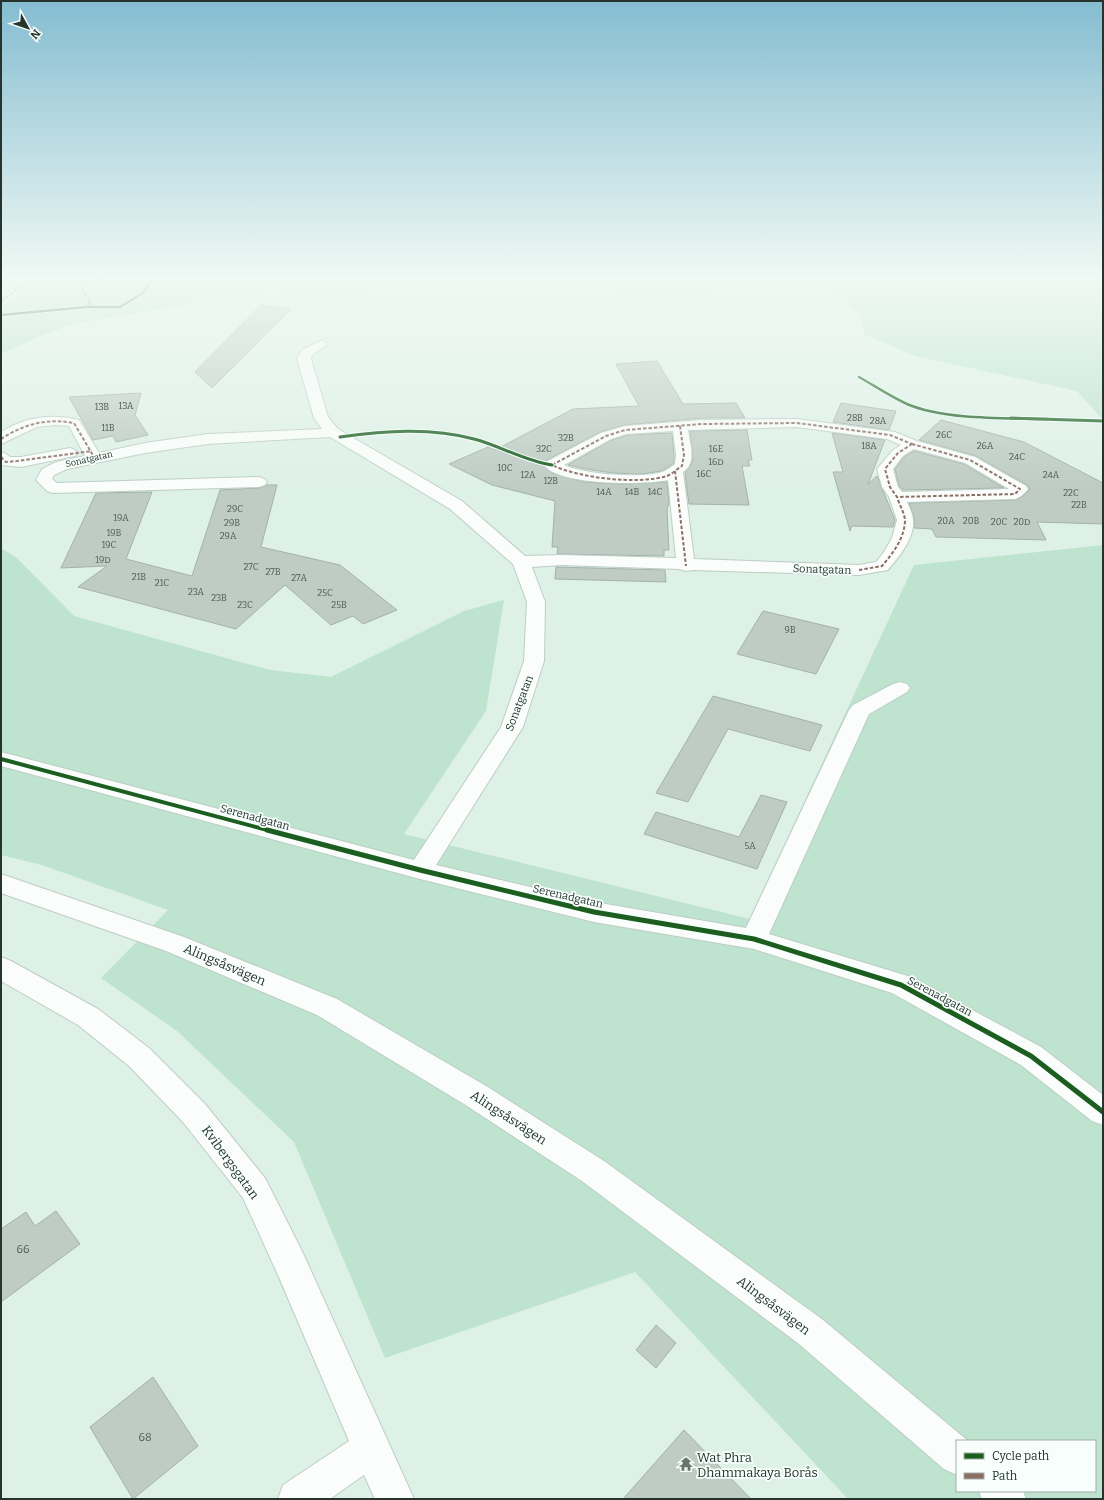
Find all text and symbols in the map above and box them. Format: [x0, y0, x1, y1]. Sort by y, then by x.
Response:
north arrow [8, 8, 48, 48]
text: N [27, 27, 43, 42]
house number: 13A [119, 401, 134, 411]
house number: 13B [95, 402, 109, 412]
house number: 28B [847, 413, 863, 423]
house number: 28A [870, 416, 887, 426]
house number: 11B [101, 423, 115, 433]
house number: 26C [936, 430, 952, 440]
house number: 32B [558, 433, 574, 443]
house number: 18A [861, 441, 877, 451]
house number: 26A [977, 441, 994, 451]
house number: 32C [536, 444, 552, 454]
house number: 16E [709, 444, 723, 454]
street label: Sonatgatan [65, 449, 114, 469]
house number: 24C [1009, 452, 1025, 462]
house number: 16D [708, 457, 724, 467]
house number: 10C [497, 463, 513, 473]
house number: 16C [697, 469, 712, 479]
house number: 12A [521, 470, 536, 480]
house number: 24A [1043, 470, 1060, 480]
house number: 12B [544, 476, 558, 486]
house number: 14A [596, 487, 612, 497]
house number: 14B [625, 487, 640, 497]
house number: 14C [648, 487, 663, 497]
house number: 22C [1063, 488, 1079, 498]
house number: 22B [1071, 500, 1087, 510]
house number: 29C [227, 504, 243, 514]
house number: 19A [113, 513, 129, 523]
house number: 20A [937, 516, 955, 526]
house number: 20B [963, 516, 979, 526]
house number: 20C [991, 517, 1007, 527]
house number: 20D [1013, 517, 1031, 527]
house number: 29B [224, 518, 240, 528]
house number: 19B [107, 528, 122, 538]
house number: 29A [220, 531, 237, 541]
house number: 19C [102, 540, 117, 550]
house number: 19D [95, 555, 111, 565]
house number: 27C [243, 562, 259, 572]
street label: Sonatgatan [793, 562, 851, 577]
house number: 27B [265, 567, 281, 577]
house number: 21B [132, 572, 146, 582]
house number: 27A [291, 573, 307, 583]
house number: 21C [155, 578, 169, 588]
house number: 23A [188, 587, 205, 597]
house number: 25C [317, 588, 333, 598]
house number: 23B [211, 593, 227, 603]
house number: 23C [237, 600, 253, 610]
house number: 25B [331, 600, 347, 610]
house number: 9B [784, 625, 796, 635]
street label: Sonatgatan [503, 674, 536, 733]
street label: Serenadgatan [219, 802, 291, 833]
house number: 5A [744, 841, 756, 851]
street label: Serenadgatan [532, 882, 604, 911]
street label: Alingsåsvägen [182, 940, 269, 989]
street label: Serenadgatan [905, 974, 974, 1019]
street label: Alingsåsvägen [468, 1087, 550, 1148]
street label: Kvibergsgatan [199, 1123, 263, 1203]
house number: 66 [17, 1243, 29, 1256]
street label: Alingsåsvägen [734, 1273, 814, 1338]
house number: 68 [138, 1431, 152, 1444]
legend [956, 1440, 1096, 1492]
text: Cycle path [992, 1449, 1050, 1463]
place label: Wat Phra Dhammakaya Borås [697, 1450, 818, 1480]
temple icon: Wat Phra Dhammakaya Borås [678, 1456, 694, 1472]
text: Path [992, 1469, 1018, 1483]

